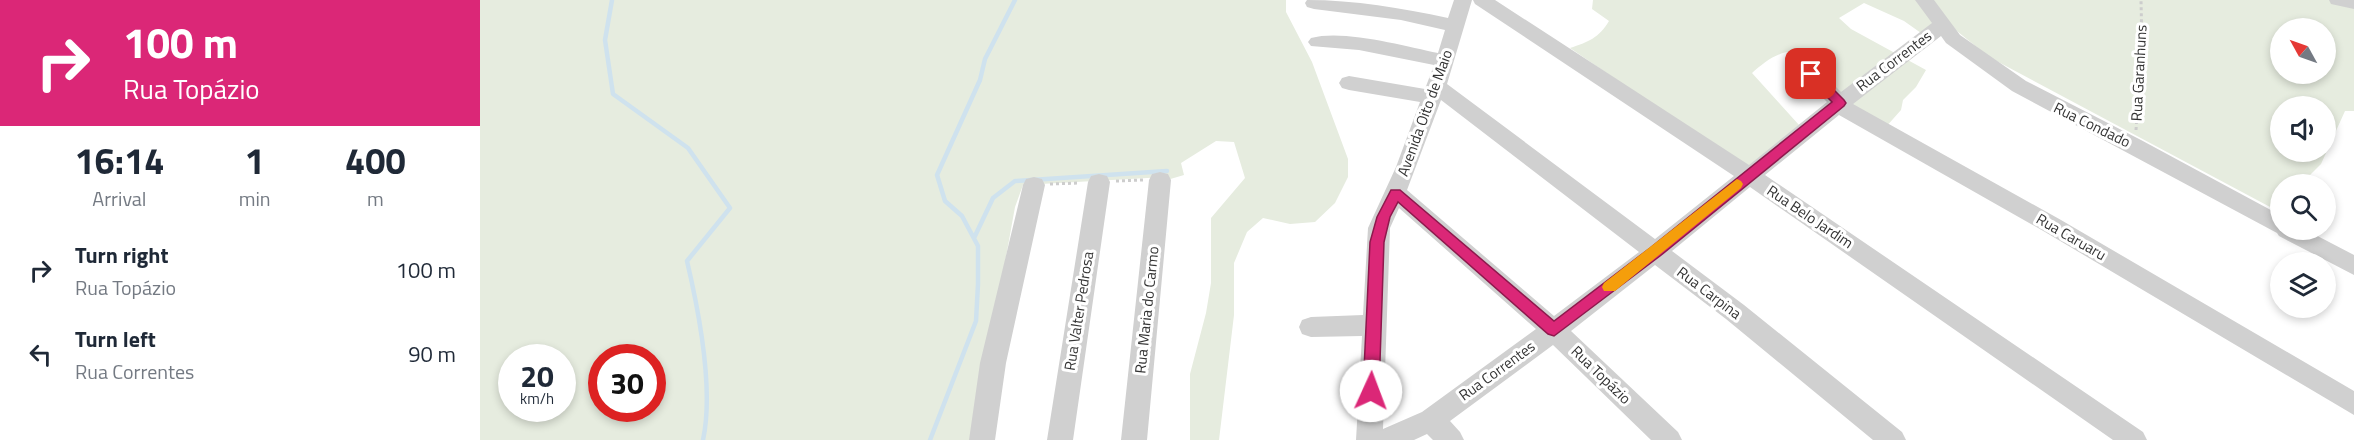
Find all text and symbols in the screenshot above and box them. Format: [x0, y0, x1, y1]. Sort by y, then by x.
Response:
text: 100 m [123, 10, 238, 74]
north arrow [2270, 18, 2336, 84]
map controls [2270, 18, 2336, 318]
icon: right [24, 24, 102, 102]
street label: Rua Correntes [1851, 24, 1936, 97]
street label: Rua Garanhuns [2124, 24, 2153, 122]
street label: Avenida Oito de Maio [1391, 46, 1458, 179]
pin [1785, 48, 1836, 99]
icon: arrive [1794, 57, 1827, 90]
text: Rua Topázio [123, 68, 260, 109]
street label: Rua Condado [2050, 96, 2135, 153]
button: sound [2270, 96, 2336, 162]
text: 16:14 [74, 133, 164, 188]
text: 1 [245, 133, 265, 188]
text: 400 [345, 133, 406, 188]
button: search [2270, 174, 2336, 240]
street label: Rua Belo Jardim [1762, 179, 1858, 254]
text: Arrival [92, 183, 147, 214]
text: min [239, 183, 271, 214]
text: m [367, 183, 384, 214]
street label: Rua Caruaru [2032, 207, 2111, 266]
text: Turn right [75, 238, 169, 272]
street label: Rua Maria do Carmo [1128, 245, 1165, 375]
street label: Rua Valter Pedrosa [1058, 249, 1099, 372]
button: layers [2270, 252, 2336, 318]
text: 100 m [396, 253, 456, 287]
icon: right [24, 254, 57, 287]
street label: Rua Carpina [1672, 261, 1747, 325]
text: Rua Topázio [75, 272, 176, 303]
text: Turn left [75, 322, 156, 356]
street label: Rua Correntes [1454, 335, 1540, 406]
text: 90 m [408, 337, 456, 371]
icon: left [24, 338, 57, 371]
street label: Rua Topázio [1566, 340, 1637, 409]
speed limit sign: 30 [588, 344, 666, 422]
text: 20 [520, 353, 554, 399]
text: Rua Correntes [75, 356, 194, 387]
position arrow [1339, 359, 1403, 423]
text: km/h [520, 387, 554, 410]

